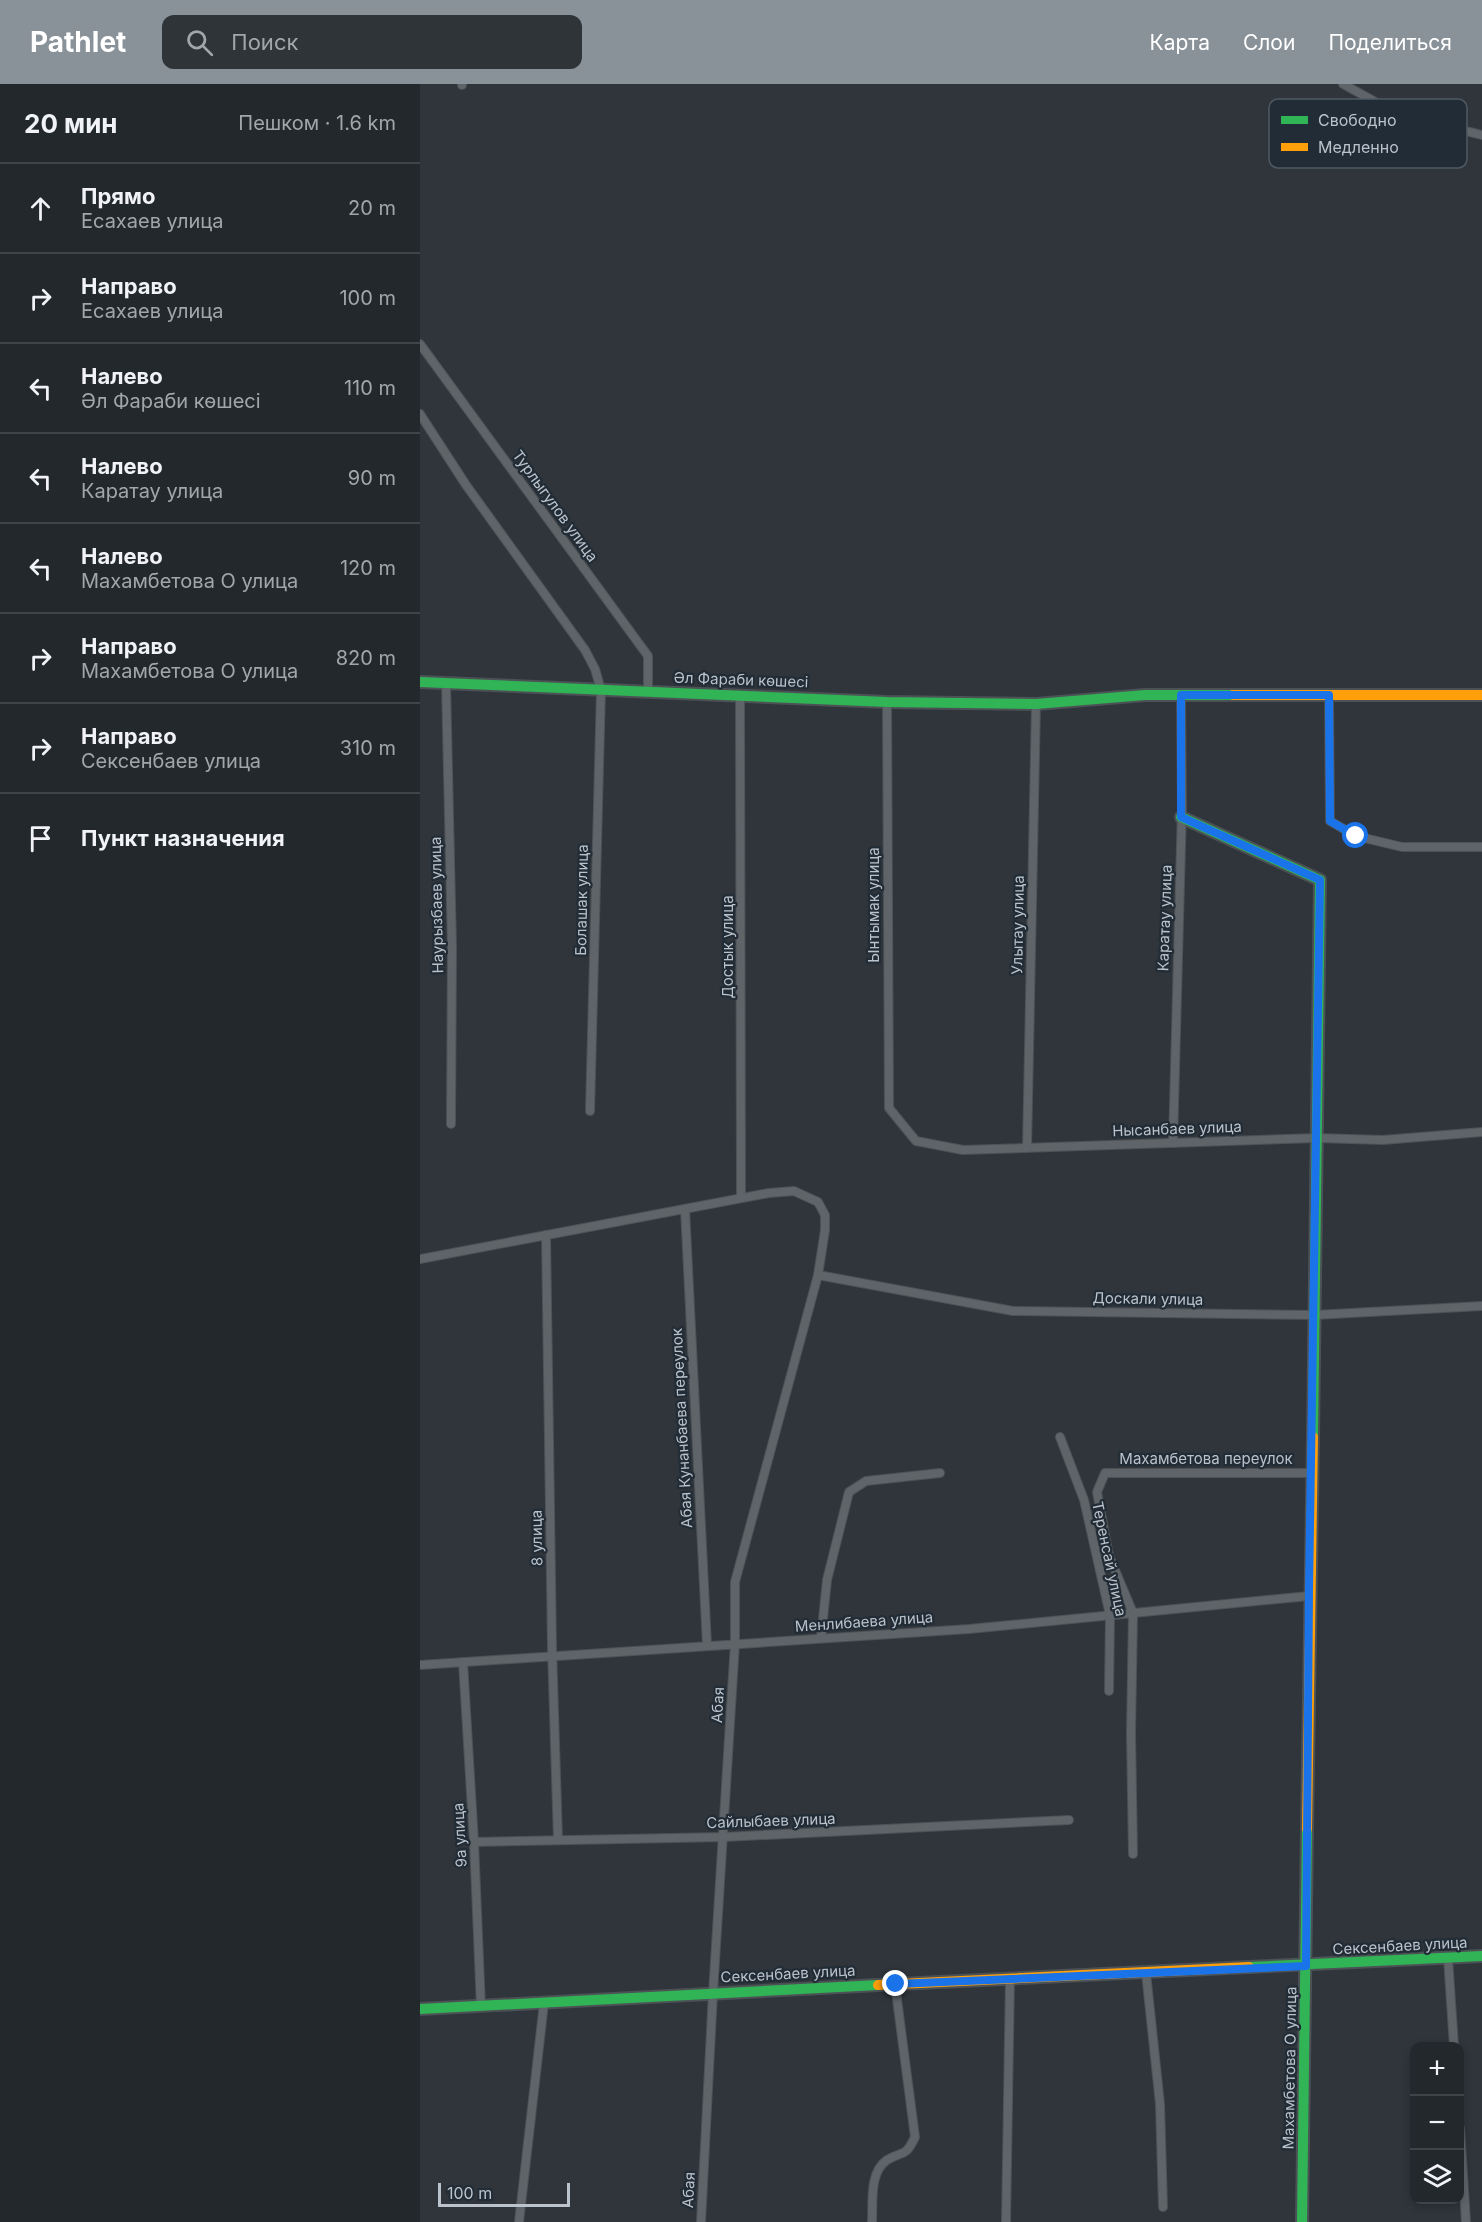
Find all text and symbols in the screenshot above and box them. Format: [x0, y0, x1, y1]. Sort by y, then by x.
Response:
search box [162, 15, 582, 69]
text: Pathlet [30, 25, 126, 59]
icon: search [183, 26, 216, 59]
text: Поиск [231, 29, 298, 55]
text: Карта [1150, 30, 1210, 55]
text: Слои [1243, 30, 1295, 55]
text: Поделиться [1328, 30, 1452, 55]
legend [1269, 99, 1467, 168]
text: 20 мин [24, 108, 118, 139]
text: Свободно [1318, 110, 1397, 130]
text: Пешком · 1.6 km [238, 111, 396, 135]
text: Медленно [1318, 137, 1399, 157]
text: Прямо [81, 183, 155, 209]
icon: ahead [24, 192, 57, 225]
text: 20 m [348, 196, 396, 220]
text: Есахаев улица [81, 209, 223, 233]
text: Направо [81, 273, 177, 299]
icon: right [24, 282, 57, 315]
text: 100 m [339, 286, 396, 310]
text: Есахаев улица [81, 299, 223, 323]
text: Налево [81, 363, 163, 389]
icon: left [24, 372, 57, 405]
text: 110 m [344, 376, 396, 400]
text: Әл Фараби көшесі [81, 389, 261, 413]
street label: Турлыгулов улица [508, 446, 602, 565]
text: Налево [81, 453, 163, 479]
icon: left [24, 462, 57, 495]
text: 90 m [348, 466, 396, 490]
text: Каратау улица [81, 479, 223, 503]
text: Налево [81, 543, 163, 569]
icon: left [24, 552, 57, 585]
text: 120 m [340, 556, 396, 580]
text: Махамбетова О улица [81, 569, 298, 593]
text: Направо [81, 633, 177, 659]
icon: right [24, 642, 57, 675]
text: 820 m [336, 646, 396, 670]
text: Махамбетова О улица [81, 659, 298, 683]
street label: Әл Фараби көшесі [673, 668, 809, 691]
text: Направо [81, 723, 177, 749]
icon: right [24, 732, 57, 765]
text: 310 m [340, 736, 396, 760]
text: Сексенбаев улица [81, 749, 261, 773]
icon: arrive [24, 822, 57, 855]
route start [1342, 822, 1368, 848]
text: Пункт назначения [81, 825, 285, 851]
street label: Наурызбаев улица [426, 836, 447, 974]
street label: Болашак улица [571, 844, 592, 956]
street label: Ынтымак улица [864, 847, 883, 963]
street label: Каратау улица [1153, 864, 1176, 972]
street label: Улытау улица [1007, 875, 1028, 975]
street label: Достык улица [718, 895, 737, 999]
street label: Нысанбаев улица [1112, 1117, 1242, 1140]
street label: Доскали улица [1092, 1288, 1204, 1309]
street label: Абая Кунанбаева переулок [667, 1328, 696, 1528]
street label: Махамбетова переулок [1119, 1449, 1293, 1468]
street label: Теренсай улица [1088, 1500, 1131, 1618]
street label: 8 улица [527, 1510, 546, 1566]
street label: Менлибаева улица [794, 1607, 934, 1636]
street label: Абая [707, 1687, 728, 1723]
street label: 9а улица [448, 1802, 471, 1868]
street label: Сайлыбаев улица [706, 1809, 836, 1832]
street label: Сексенбаев улица [1332, 1932, 1468, 1959]
street label: Сексенбаев улица [720, 1960, 856, 1987]
route end [882, 1970, 908, 1996]
street label: Махамбетова О улица [1279, 1986, 1300, 2150]
map controls [1410, 2042, 1464, 2204]
button: + [1410, 2042, 1464, 2096]
button: − [1410, 2096, 1464, 2150]
button: layers [1410, 2150, 1464, 2204]
street label: Абая [678, 2172, 699, 2208]
scale bar [438, 2180, 570, 2208]
text: 100 m [447, 2183, 492, 2203]

